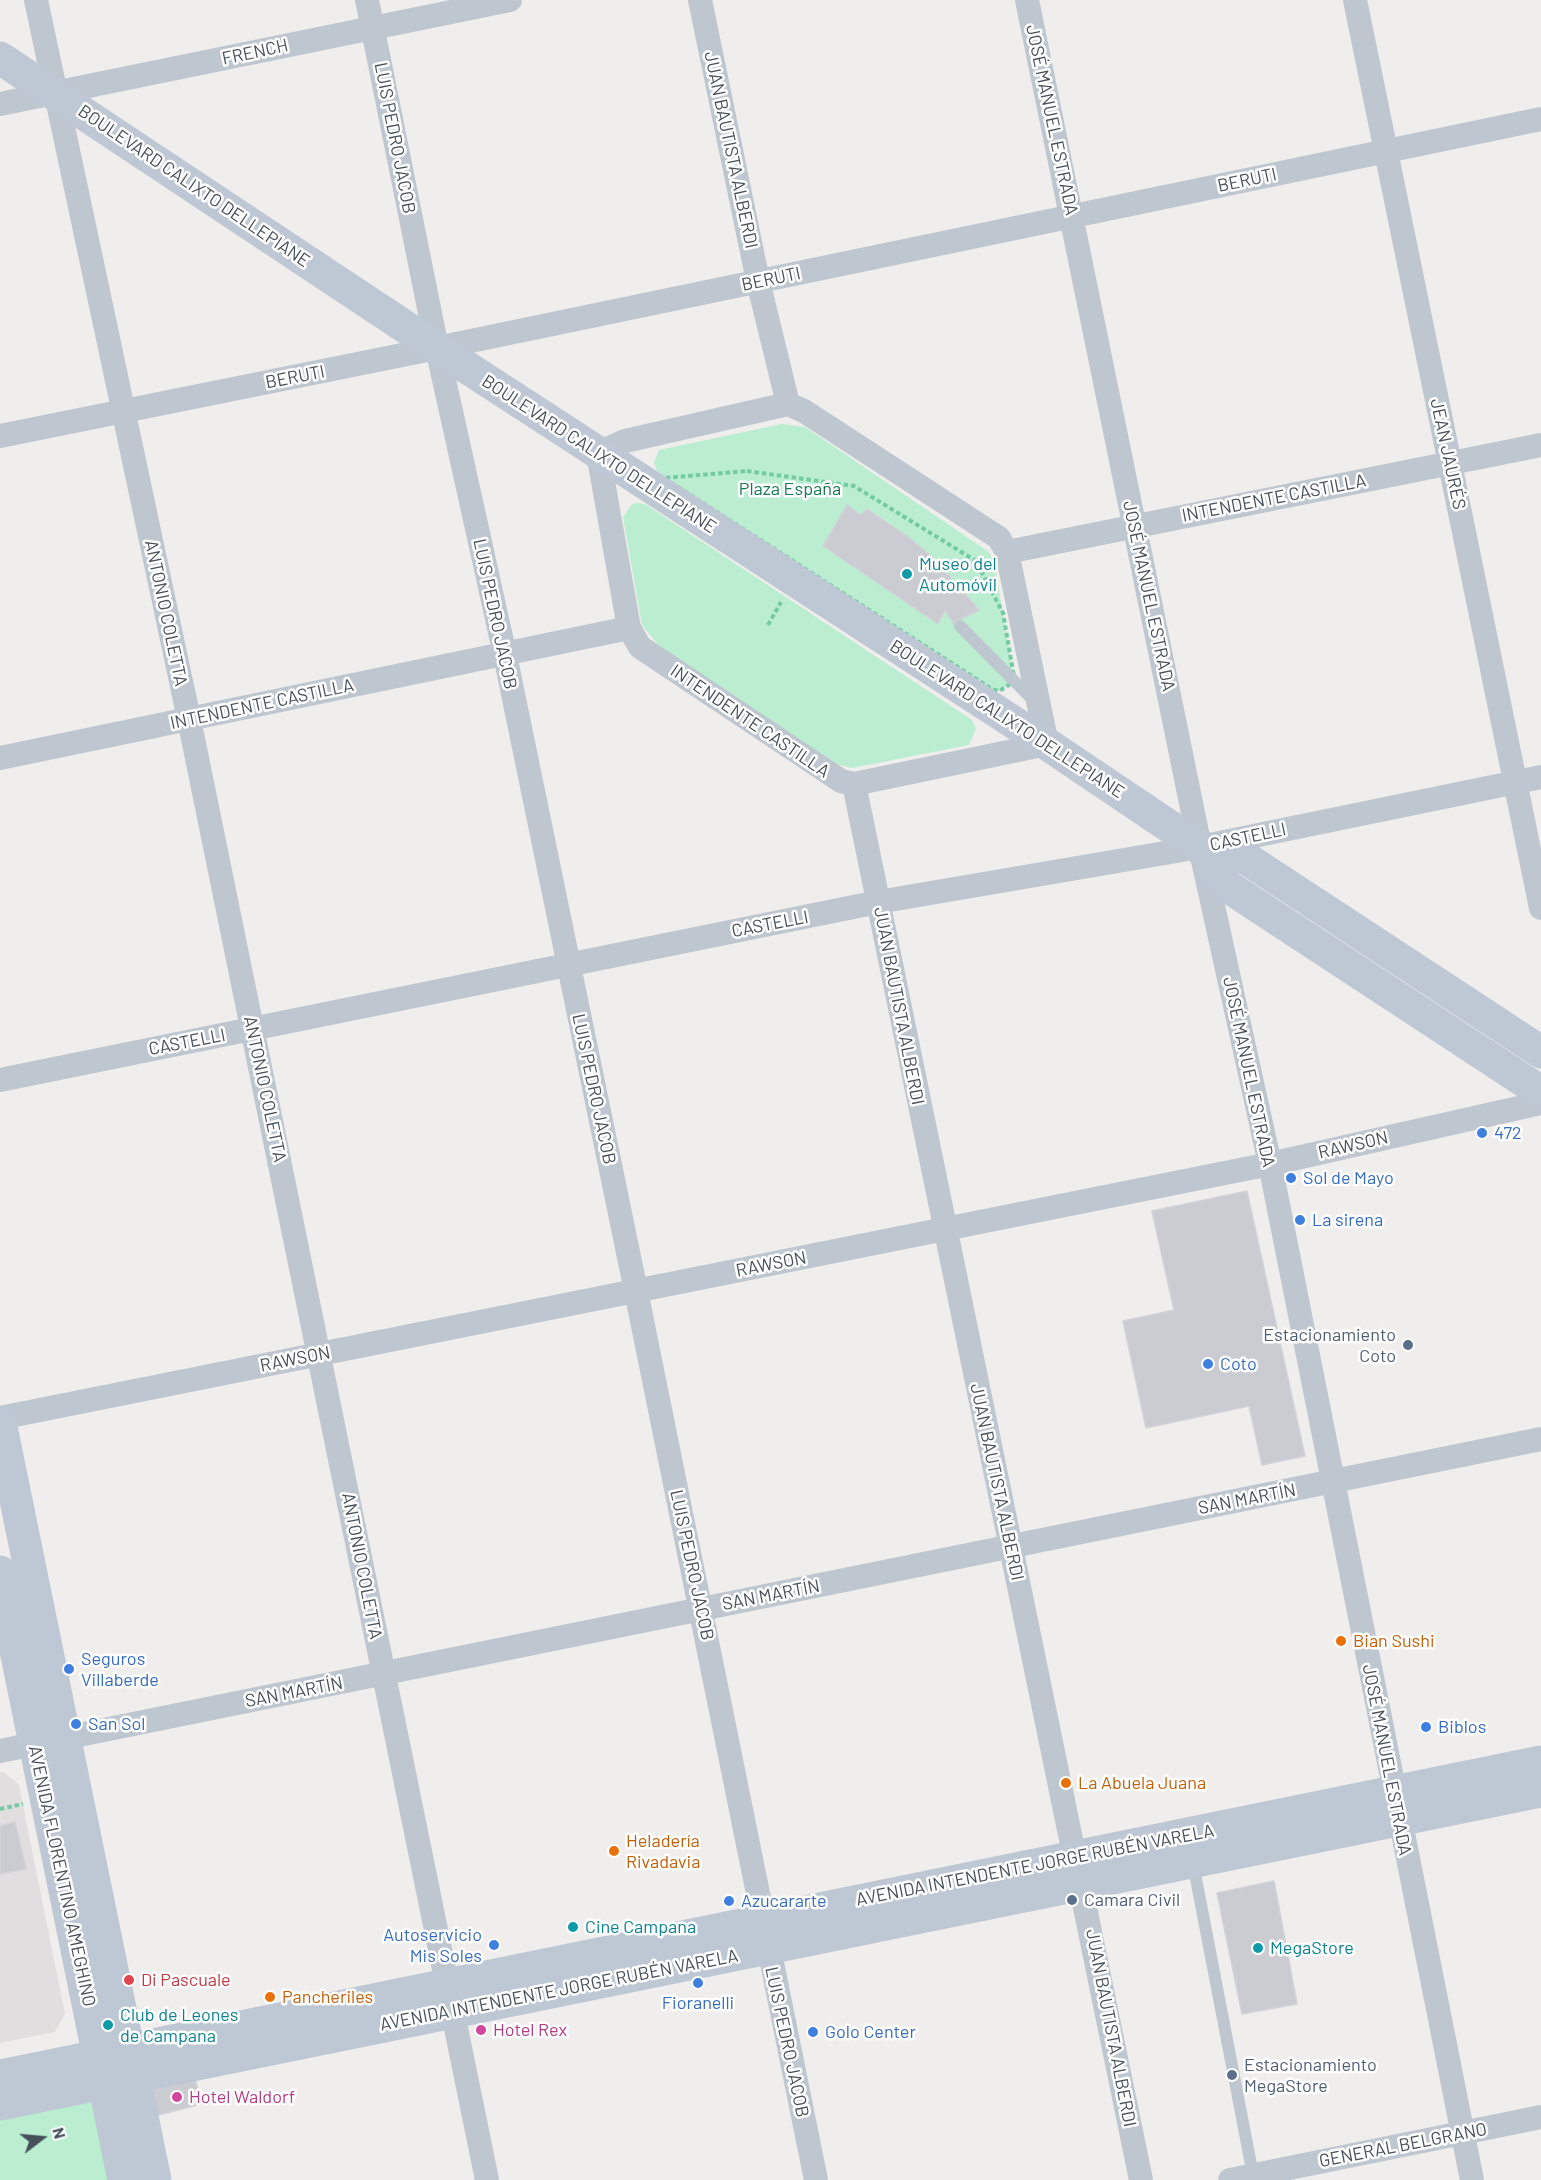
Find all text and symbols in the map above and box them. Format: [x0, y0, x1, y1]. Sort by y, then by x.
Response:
street label: JOSÉ MANUEL ESTRADA [1021, 23, 1083, 217]
street label: FRENCH [220, 34, 290, 70]
street label: JUAN BAUTISTA ALBERDI [700, 50, 762, 250]
street label: LUIS PEDRO JACOB [370, 61, 420, 215]
street label: BOULEVARD CALIXTO DELLEPIANE [74, 100, 314, 272]
street label: BERUTI [1216, 163, 1278, 197]
street label: BERUTI [740, 262, 802, 296]
street label: BERUTI [264, 361, 326, 393]
street label: BOULEVARD CALIXTO DELLEPIANE [478, 370, 720, 538]
street label: JEAN JAURÉS [1426, 396, 1470, 512]
street label: INTENDENTE CASTILLA [1180, 470, 1368, 526]
park label: Plaza España [739, 478, 841, 500]
street label: JOSÉ MANUEL ESTRADA [1118, 499, 1180, 693]
street label: LUIS PEDRO JACOB [468, 537, 522, 691]
street label: ANTONIO COLETTA [140, 538, 192, 688]
place label: Museo del Automóvil [919, 553, 997, 596]
marker: Museo del Automóvil [900, 567, 914, 581]
street label: BOULEVARD CALIXTO DELLEPIANE [886, 635, 1128, 803]
street label: INTENDENTE CASTILLA [666, 660, 834, 782]
street label: INTENDENTE CASTILLA [168, 674, 356, 734]
street label: CASTELLI [1208, 818, 1288, 856]
street label: JUAN BAUTISTA ALBERDI [869, 905, 929, 1107]
street label: CASTELLI [730, 906, 810, 942]
street label: JOSÉ MANUEL ESTRADA [1218, 975, 1280, 1169]
street label: LUIS PEDRO JACOB [567, 1012, 621, 1166]
street label: ANTONIO COLETTA [239, 1014, 291, 1164]
street label: CASTELLI [147, 1024, 227, 1060]
place label: 472 [1494, 1122, 1522, 1144]
street label: RAWSON [1316, 1126, 1390, 1164]
marker: 472 [1475, 1126, 1489, 1140]
place label: Sol de Mayo [1303, 1167, 1394, 1189]
marker: Sol de Mayo [1284, 1171, 1298, 1185]
place label: La sirena [1312, 1209, 1383, 1231]
marker: La sirena [1293, 1213, 1307, 1227]
street label: RAWSON [734, 1247, 808, 1281]
place label: Estacionamiento Coto [1263, 1324, 1396, 1366]
marker: Estacionamiento Coto [1401, 1338, 1415, 1352]
street label: RAWSON [258, 1342, 332, 1376]
place label: Coto [1220, 1353, 1257, 1375]
marker: Coto [1201, 1357, 1215, 1371]
street label: JUAN BAUTISTA ALBERDI [966, 1382, 1028, 1582]
street label: SAN MARTÍN [1196, 1479, 1298, 1519]
street label: LUIS PEDRO JACOB [665, 1488, 719, 1642]
street label: ANTONIO COLETTA [337, 1491, 387, 1641]
street label: SAN MARTÍN [720, 1575, 822, 1615]
place label: Bian Sushi [1353, 1630, 1434, 1652]
marker: Bian Sushi [1334, 1634, 1348, 1648]
place label: Seguros Villaberde [81, 1648, 159, 1690]
marker: Seguros Villaberde [62, 1662, 76, 1676]
street label: JOSÉ MANUEL ESTRADA [1358, 1663, 1416, 1857]
street label: SAN MARTÍN [243, 1672, 345, 1712]
place label: San Sol [88, 1713, 145, 1735]
place label: Biblos [1438, 1716, 1486, 1738]
marker: San Sol [69, 1717, 83, 1731]
marker: Biblos [1419, 1720, 1433, 1734]
street label: AVENIDA FLORENTINO AMEGHINO [24, 1743, 100, 2009]
place label: La Abuela Juana [1078, 1772, 1206, 1794]
marker: La Abuela Juana [1059, 1776, 1073, 1790]
street label: AVENIDA INTENDENTE JORGE RUBÉN VARELA [854, 1820, 1216, 1910]
place label: Heladería Rivadavia [626, 1830, 700, 1872]
marker: Heladería Rivadavia [607, 1844, 621, 1858]
place label: Camara Civil [1084, 1889, 1180, 1911]
place label: Azucararte [741, 1890, 827, 1912]
marker: Camara Civil [1065, 1893, 1079, 1907]
marker: Azucararte [722, 1894, 736, 1908]
place label: Cine Campana [585, 1916, 696, 1938]
marker: Cine Campana [566, 1920, 580, 1934]
place label: Autoservicio Mis Soles [383, 1924, 482, 1966]
street label: JUAN BAUTISTA ALBERDI [1081, 1927, 1141, 2129]
place label: MegaStore [1270, 1937, 1354, 1959]
marker: Autoservicio Mis Soles [487, 1938, 501, 1952]
marker: MegaStore [1251, 1941, 1265, 1955]
street label: AVENIDA INTENDENTE JORGE RUBÉN VARELA [378, 1945, 740, 2035]
street label: LUIS PEDRO JACOB [760, 1965, 814, 2119]
place label: Di Pascuale [141, 1969, 231, 1991]
marker: Di Pascuale [122, 1973, 136, 1987]
marker: Fioranelli [691, 1976, 705, 1990]
place label: Pancheriles [282, 1986, 373, 2008]
marker: Pancheriles [263, 1990, 277, 2004]
place label: Fioranelli [662, 1992, 734, 2014]
place label: Club de Leones de Campana [120, 2004, 238, 2046]
marker: Club de Leones de Campana [101, 2018, 115, 2032]
place label: Hotel Rex [493, 2019, 567, 2041]
place label: Golo Center [825, 2021, 916, 2043]
marker: Hotel Rex [474, 2023, 488, 2037]
marker: Golo Center [806, 2025, 820, 2039]
place label: Estacionamiento MegaStore [1244, 2054, 1377, 2096]
marker: Estacionamiento MegaStore [1225, 2068, 1239, 2082]
place label: Hotel Waldorf [189, 2086, 295, 2108]
marker: Hotel Waldorf [170, 2090, 184, 2104]
north arrow [12, 2108, 72, 2168]
street label: GENERAL BELGRANO [1317, 2118, 1489, 2172]
text: N [49, 2125, 70, 2141]

